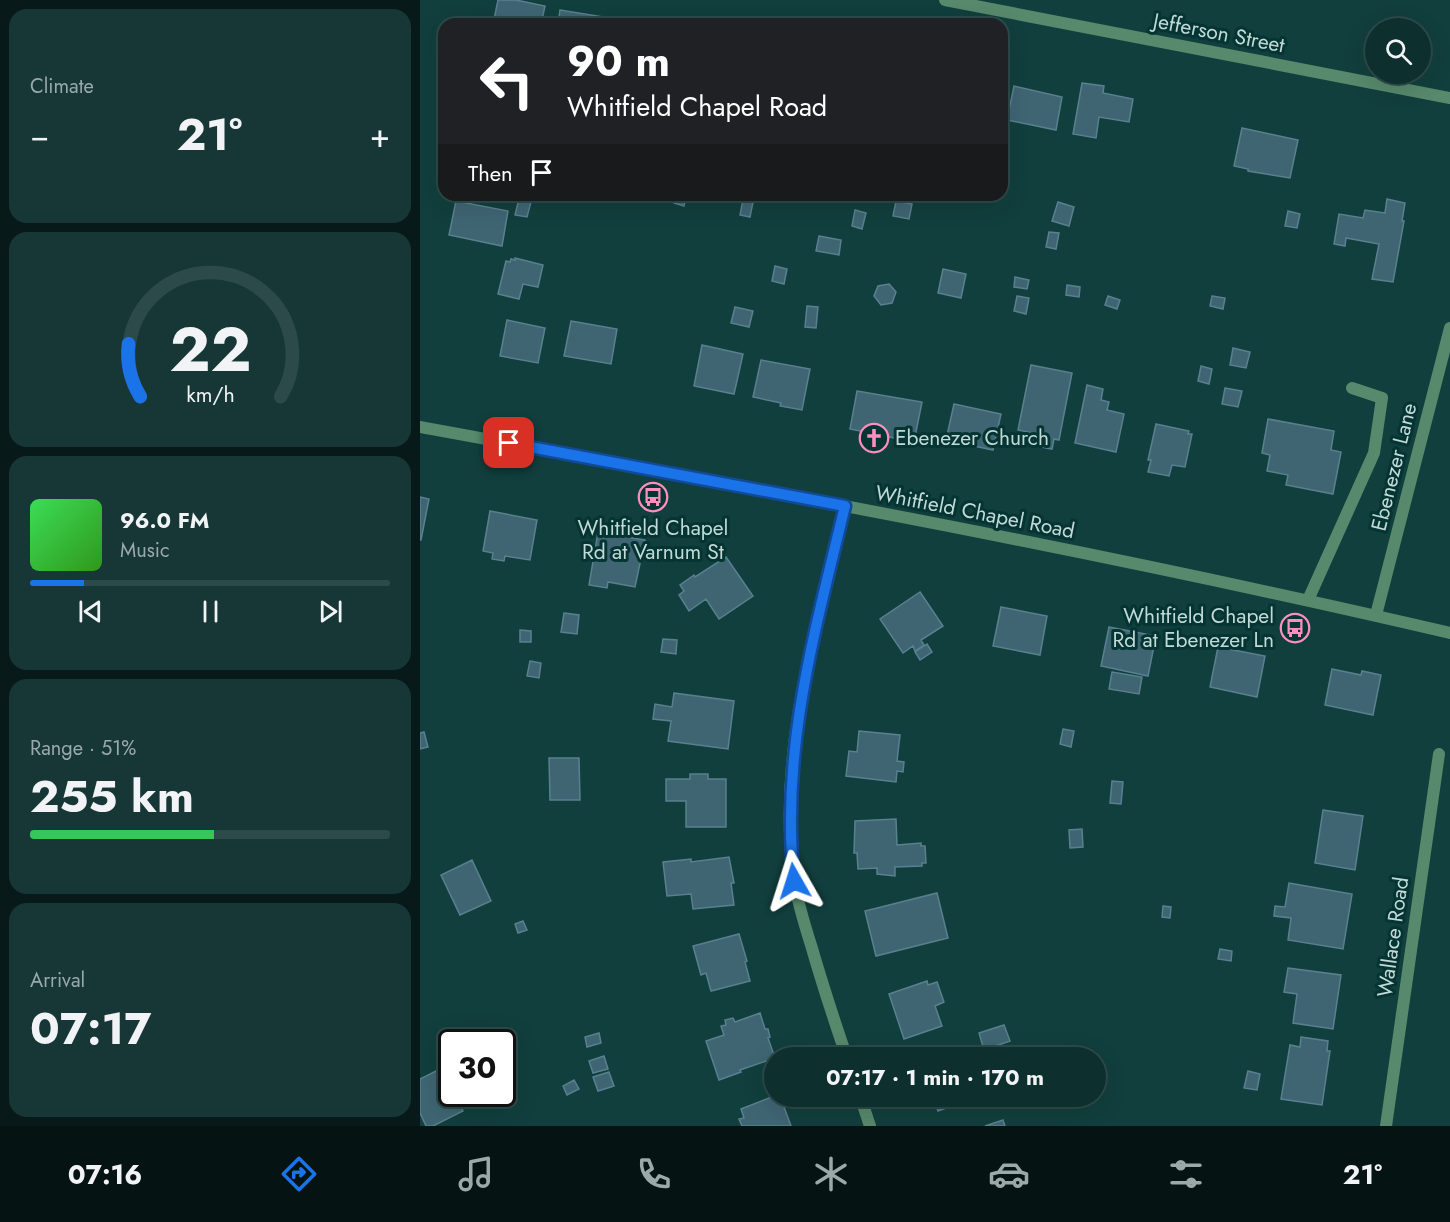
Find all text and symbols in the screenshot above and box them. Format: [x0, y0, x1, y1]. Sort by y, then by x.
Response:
street label: Jefferson Street [1148, 5, 1287, 60]
map controls [1365, 18, 1431, 84]
button: search [1365, 18, 1431, 84]
text: 90 m [567, 31, 670, 92]
icon: left [468, 42, 546, 120]
text: Climate [30, 72, 94, 101]
text: Whitfield Chapel Road [567, 87, 827, 126]
text: 21° [177, 102, 242, 167]
text: − [30, 112, 49, 159]
text: + [370, 112, 390, 159]
icon: arrive [525, 156, 558, 189]
text: Then [468, 157, 513, 189]
text: 22 [169, 304, 251, 394]
text: km/h [186, 379, 234, 410]
street label: Ebenezer Lane [1364, 400, 1424, 534]
pin [483, 417, 534, 468]
church icon: Ebenezer Church [858, 422, 890, 454]
place label: Ebenezer Church [895, 423, 1049, 453]
icon: arrive [492, 426, 525, 459]
street label: Whitfield Chapel Road [873, 478, 1077, 546]
bus stop icon: Whitfield Chapel Rd at Varnum St [637, 481, 669, 513]
text: 96.0 FM [120, 504, 209, 536]
place label: Whitfield Chapel Rd at Varnum St [578, 513, 728, 567]
text: Music [120, 536, 170, 565]
icon: previous [74, 595, 107, 628]
icon: pause [194, 595, 227, 628]
icon: next [314, 595, 347, 628]
place label: Whitfield Chapel Rd at Ebenezer Ln [1113, 601, 1274, 655]
bus stop icon: Whitfield Chapel Rd at Ebenezer Ln [1279, 612, 1311, 644]
text: Range · 51% [30, 734, 136, 763]
text: 255 km [30, 764, 194, 829]
position arrow [762, 849, 826, 913]
street label: Wallace Road [1370, 875, 1416, 999]
text: Arrival [30, 966, 85, 995]
text: 07:17 [30, 996, 151, 1061]
speed limit sign: 30 [438, 1029, 516, 1107]
text: 07:17 · 1 min · 170 m [826, 1061, 1044, 1093]
icon: directions [278, 1153, 320, 1195]
icon: music [455, 1153, 497, 1195]
icon: phone [633, 1153, 675, 1195]
icon: climate [810, 1153, 852, 1195]
icon: car [988, 1153, 1030, 1195]
icon: filters [1165, 1153, 1207, 1195]
text: 07:16 [68, 1155, 142, 1194]
text: 21° [1343, 1155, 1382, 1194]

